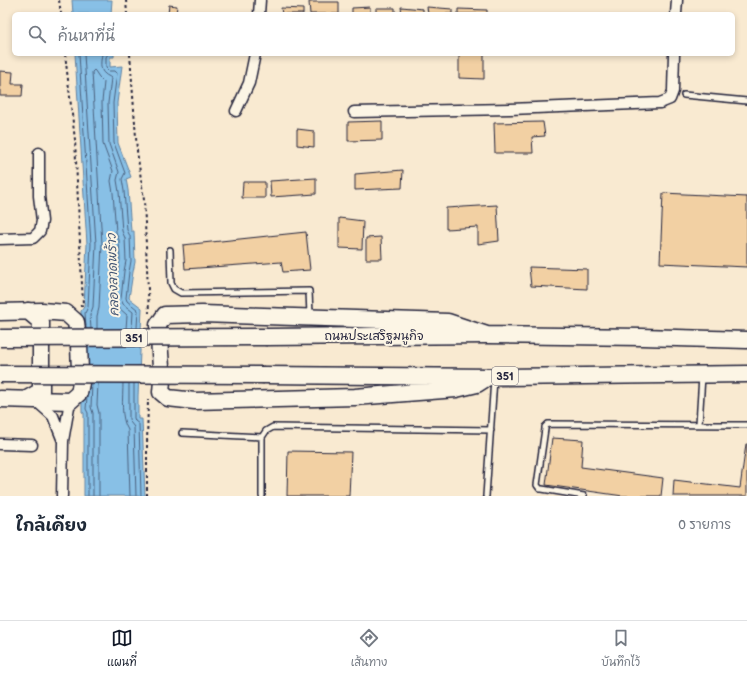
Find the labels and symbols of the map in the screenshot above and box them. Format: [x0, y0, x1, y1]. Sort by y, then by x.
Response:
water label: คลองลาดพร้าว [103, 232, 122, 317]
road number: 351 [121, 329, 147, 347]
street label: ถนนประเสริฐมนูกิจ [324, 329, 424, 345]
road number: 351 [492, 367, 518, 385]

